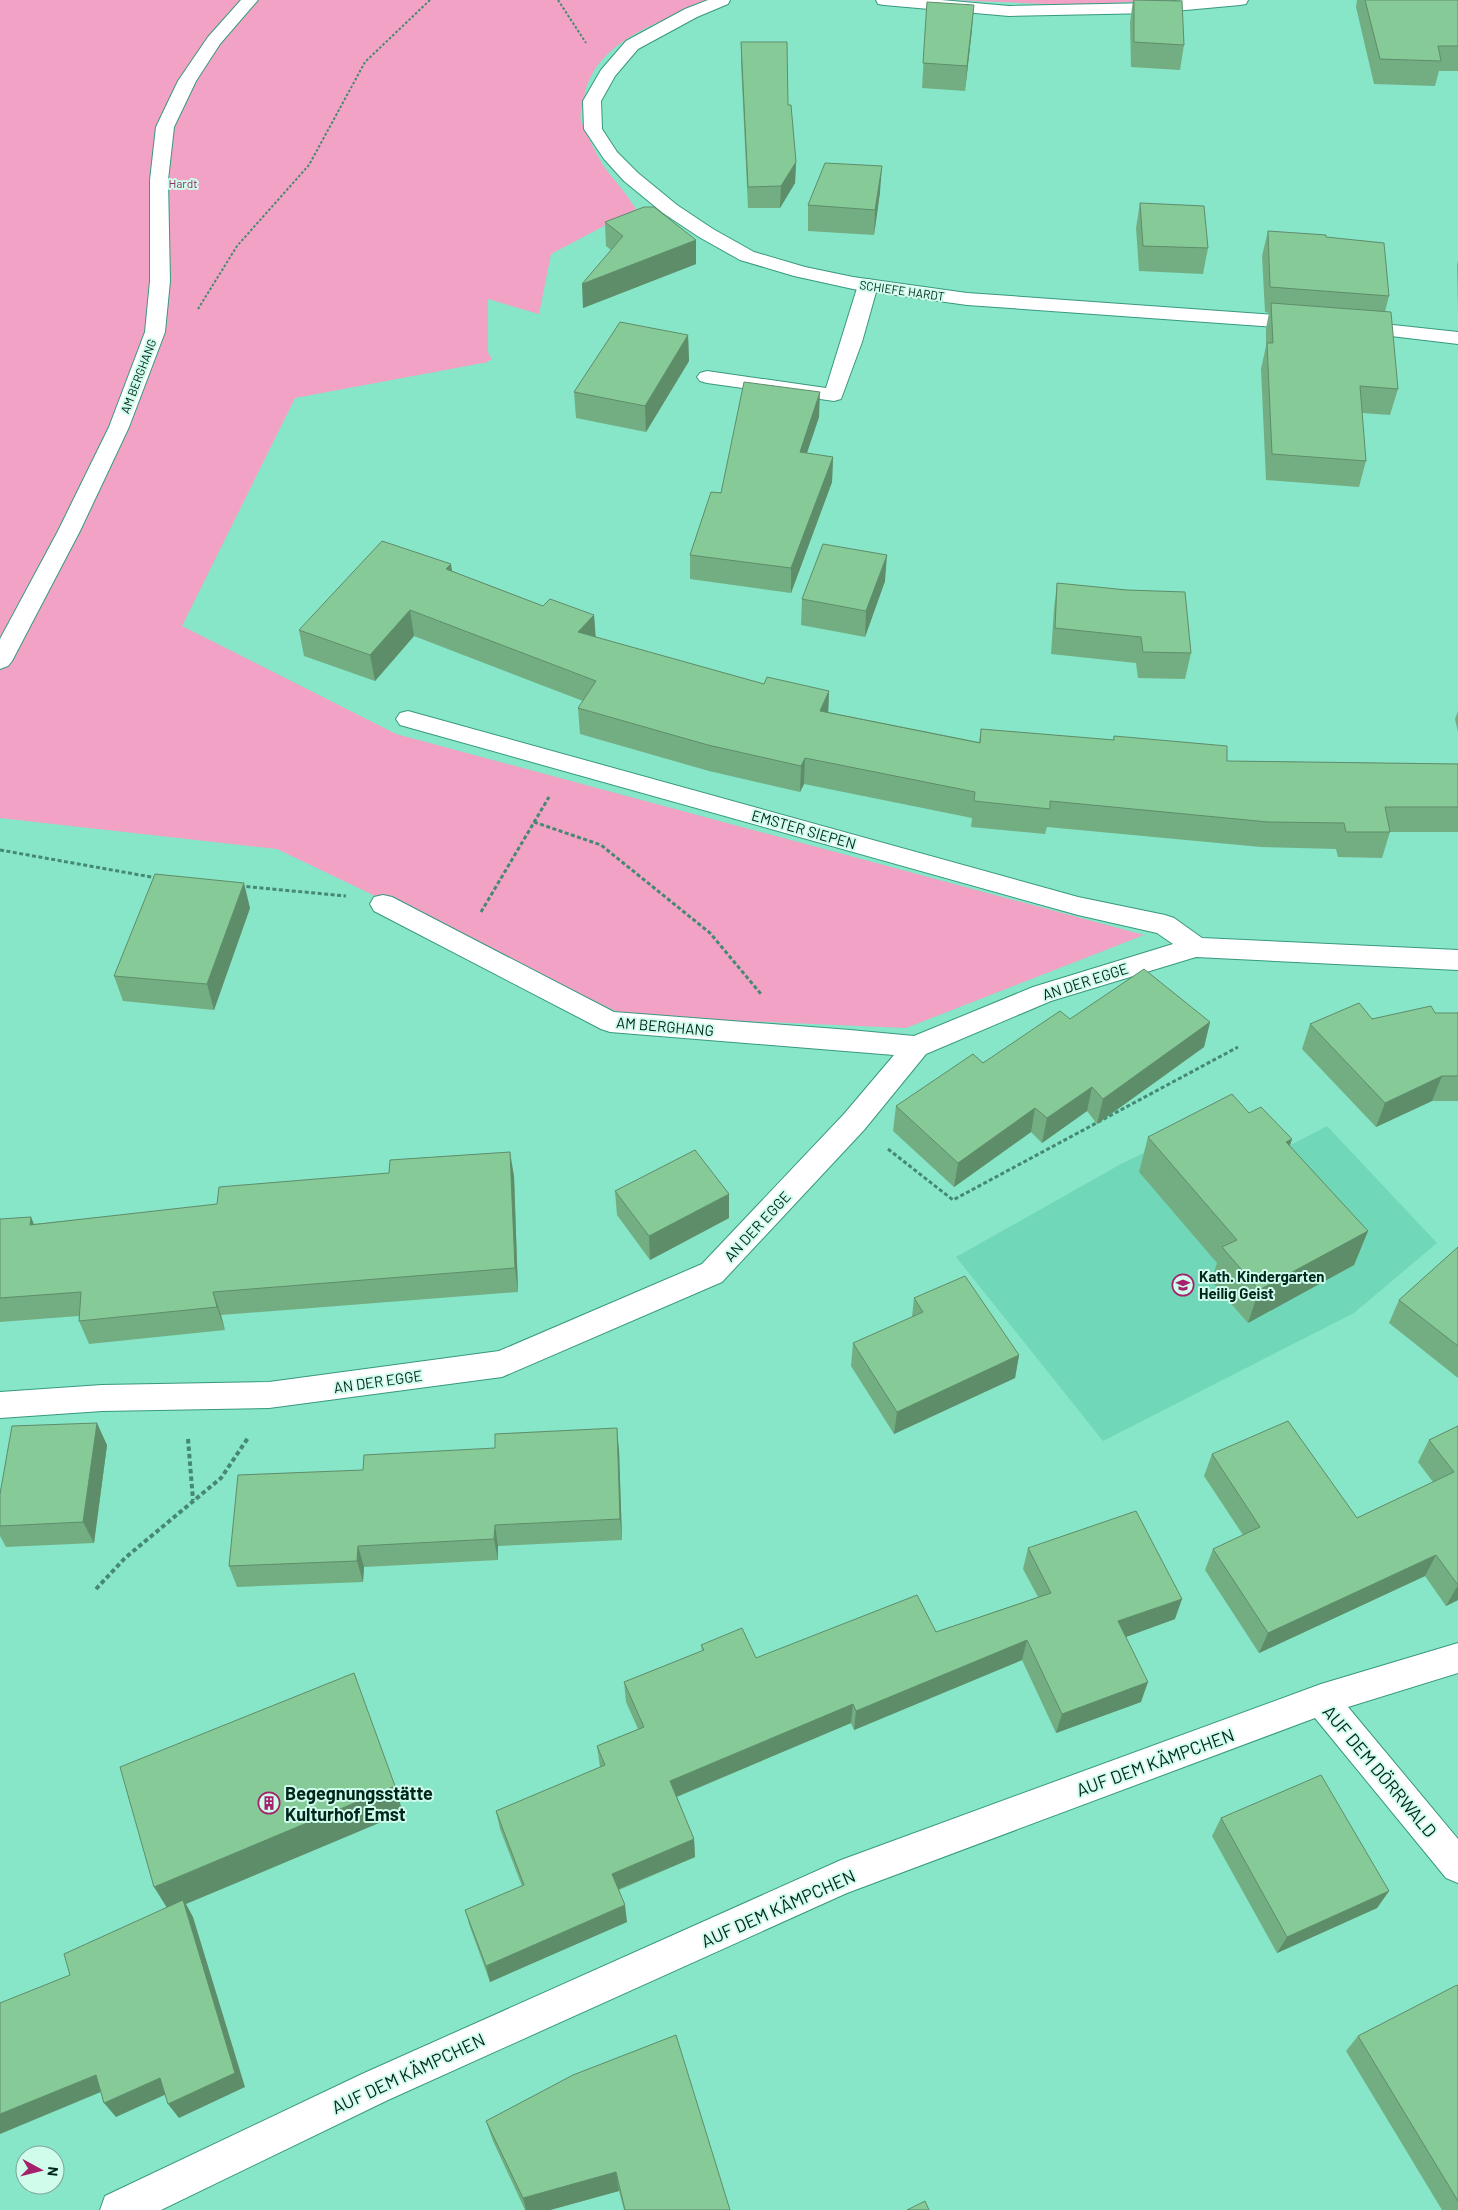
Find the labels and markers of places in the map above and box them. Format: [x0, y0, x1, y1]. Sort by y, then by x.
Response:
place label: Kath. Kindergarten Heilig Geist [1199, 1267, 1325, 1302]
school or university icon: Kath. Kindergarten Heilig Geist [1171, 1273, 1195, 1297]
place label: Begegnungsstätte Kulturhof Emst [285, 1782, 433, 1825]
building icon: Begegnungsstätte Kulturhof Emst [257, 1791, 281, 1815]

